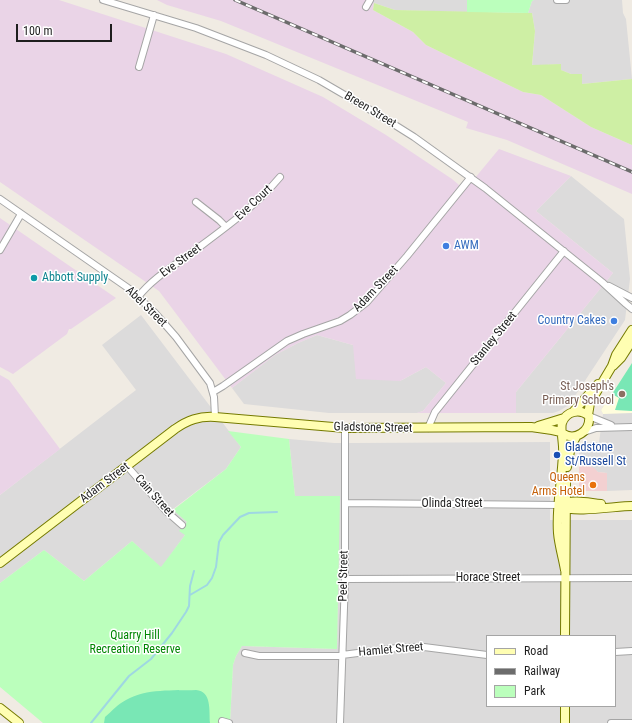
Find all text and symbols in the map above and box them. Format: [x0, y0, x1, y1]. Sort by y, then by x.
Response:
scale bar [18, 16, 114, 42]
text: 100 m [23, 24, 53, 38]
street label: Breen Street [341, 89, 399, 131]
street label: Eve Court [232, 182, 276, 224]
place label: AWM [454, 239, 479, 253]
street label: Eve Street [158, 241, 204, 281]
marker: AWM [441, 241, 451, 251]
street label: Adam Street [350, 263, 402, 315]
place label: Abbott Supply [42, 271, 108, 285]
marker: Abbott Supply [29, 273, 39, 283]
street label: Abel Street [122, 284, 170, 330]
street label: Stanley Street [468, 309, 520, 369]
place label: Country Cakes [538, 314, 606, 328]
marker: Country Cakes [609, 316, 619, 326]
place label: St Joseph's Primary School [542, 380, 614, 408]
marker: St Joseph's Primary School [617, 389, 627, 399]
street label: Gladstone Street [333, 420, 413, 436]
place label: Gladstone St/Russell St [565, 441, 626, 469]
marker: Gladstone St/Russell St [552, 450, 562, 460]
street label: Adam Street [77, 460, 133, 506]
place label: Queens Arms Hotel [532, 471, 585, 499]
street label: Cain Street [131, 472, 177, 520]
marker: Queens Arms Hotel [588, 480, 598, 490]
street label: Olinda Street [421, 497, 483, 511]
street label: Peel Street [336, 550, 352, 602]
street label: Horace Street [456, 571, 520, 585]
park label: Quarry Hill Recreation Reserve [90, 629, 180, 657]
legend [486, 635, 616, 707]
street label: Hamlet Street [358, 640, 424, 660]
text: Road [524, 644, 548, 658]
text: Railway [524, 664, 560, 678]
text: Park [524, 684, 545, 698]

